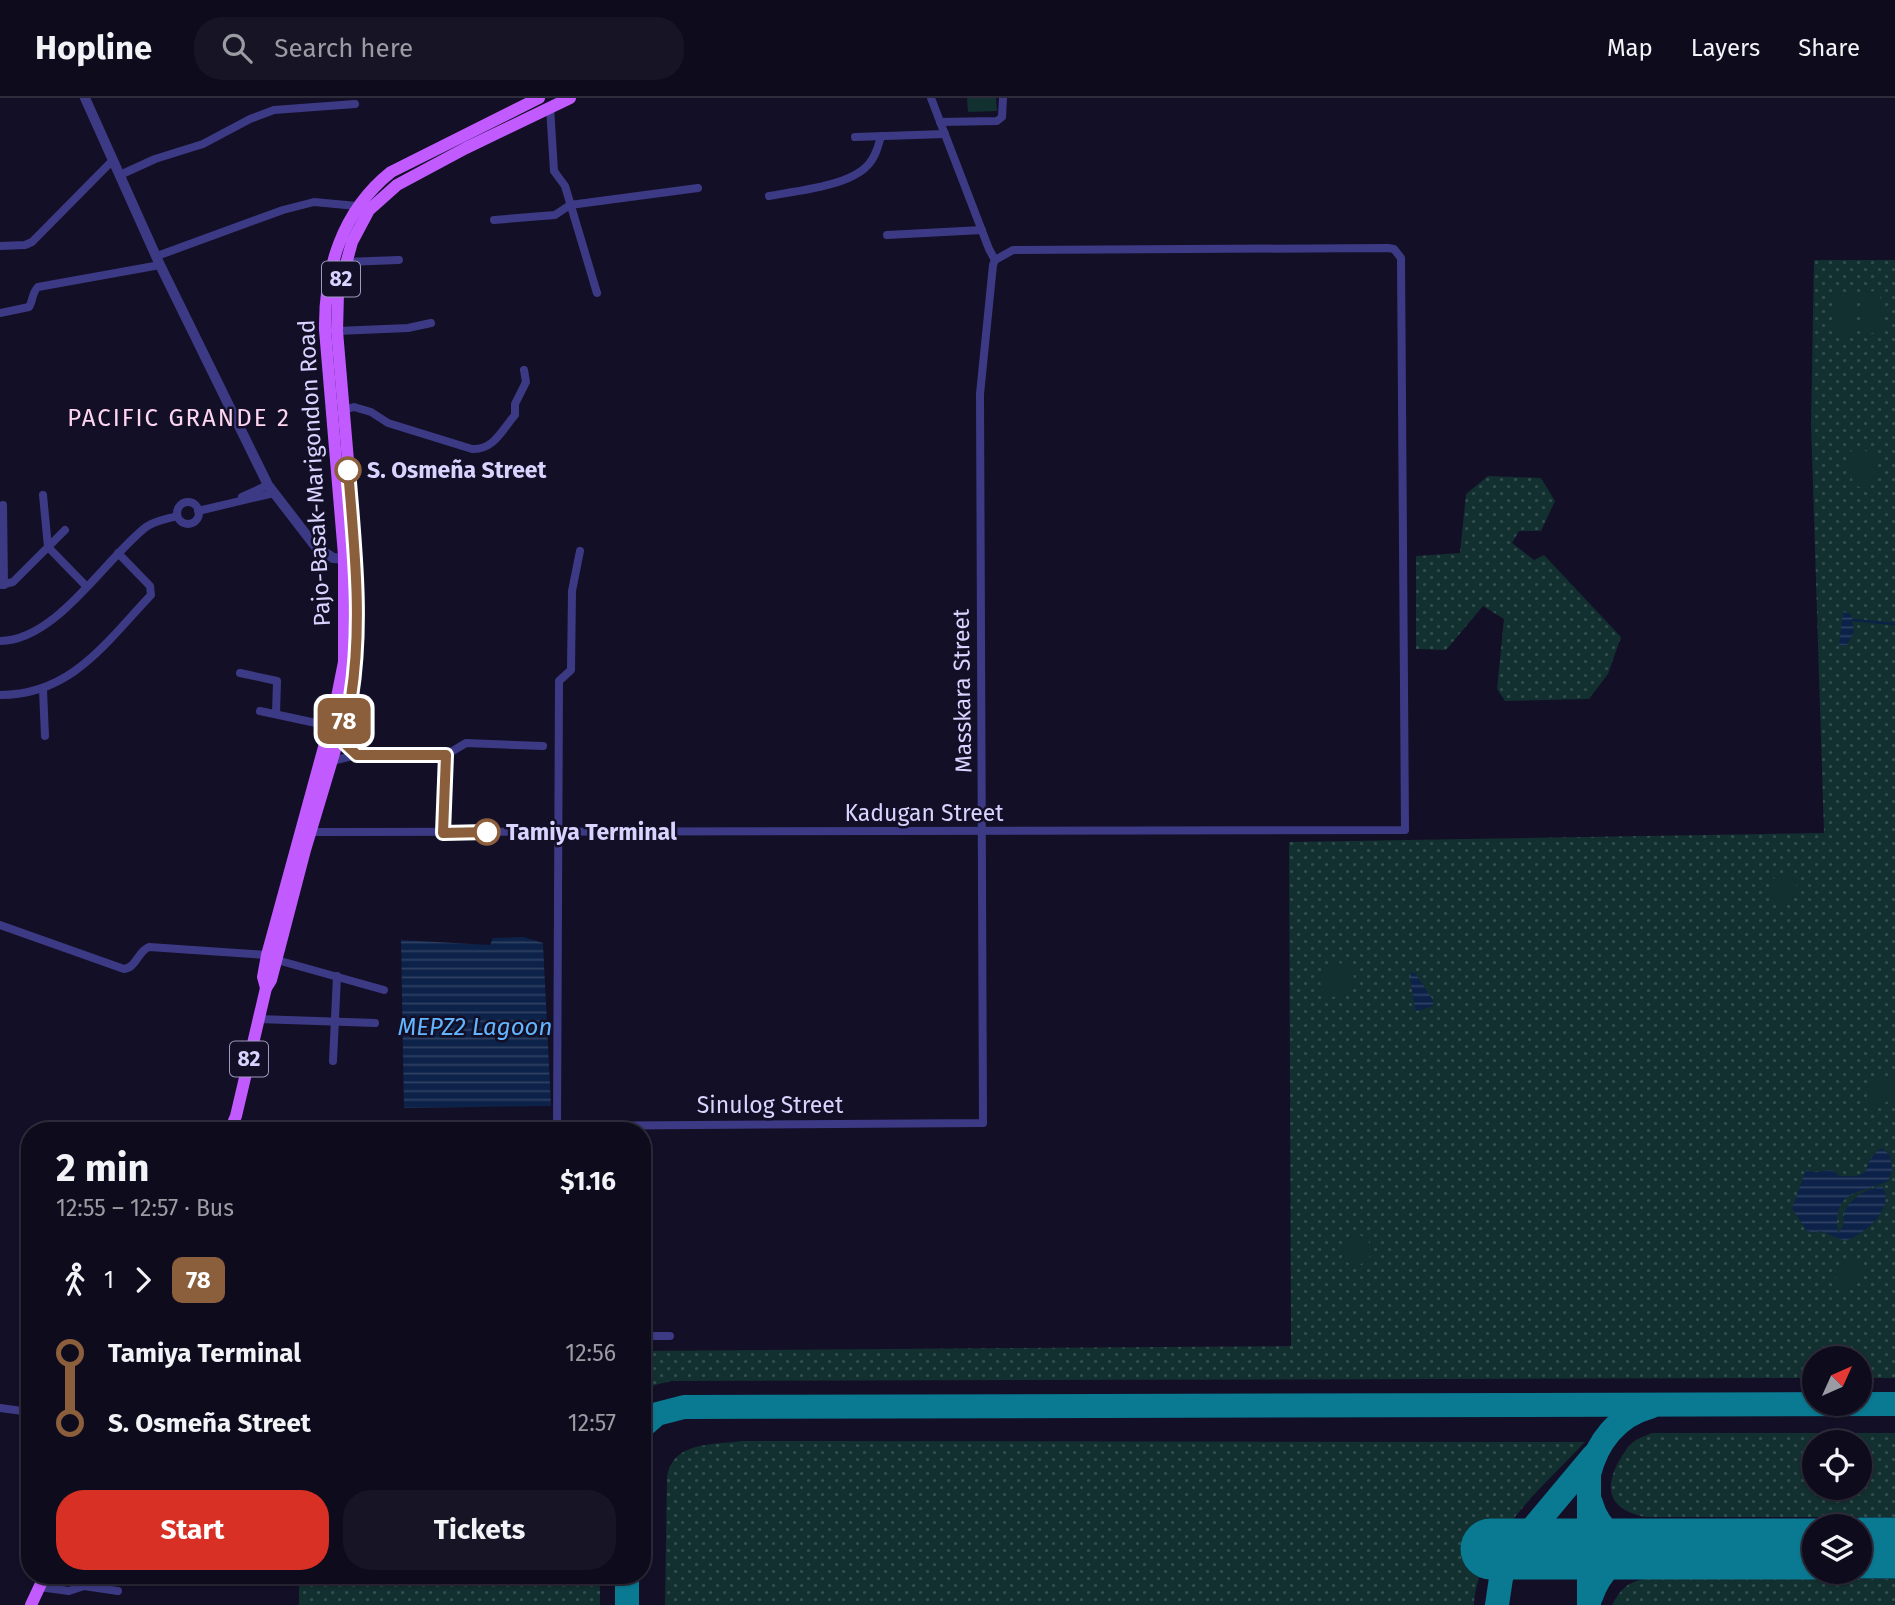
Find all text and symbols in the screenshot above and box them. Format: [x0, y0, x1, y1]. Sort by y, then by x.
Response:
search box [194, 17, 684, 80]
text: Hopline [35, 28, 152, 68]
icon: search [218, 29, 256, 67]
text: Search here [274, 33, 413, 64]
text: Map [1607, 34, 1653, 62]
text: Layers [1691, 34, 1760, 62]
text: Share [1798, 34, 1860, 62]
road number: 82 [322, 262, 360, 296]
street label: Pajo-Basak-Marigondon Road [292, 319, 336, 627]
district label: PACIFIC GRANDE 2 [67, 404, 291, 432]
place label: S. Osmeña Street [367, 456, 548, 484]
marker: S. Osmeña Street [335, 457, 361, 483]
street label: Masskara Street [947, 608, 977, 773]
line badge: 78 [312, 698, 376, 744]
text: 78 [332, 707, 356, 735]
street label: Kadugan Street [844, 799, 1004, 827]
place label: Tamiya Terminal [506, 818, 677, 846]
marker: Tamiya Terminal [474, 819, 500, 845]
water label: MEPZ2 Lagoon [398, 1013, 552, 1041]
road number: 82 [230, 1042, 268, 1076]
street label: Sinulog Street [697, 1091, 844, 1119]
text: 2 min [56, 1145, 149, 1191]
text: $1.16 [560, 1166, 616, 1197]
text: 12:55 – 12:57 · Bus [56, 1194, 234, 1222]
icon: walk [56, 1261, 94, 1299]
icon: forward [124, 1261, 162, 1299]
text: 1 [104, 1266, 114, 1294]
text: 78 [186, 1266, 211, 1294]
text: Tamiya Terminal [108, 1338, 301, 1369]
text: 12:56 [565, 1339, 616, 1367]
north arrow [1802, 1346, 1872, 1416]
map controls [1802, 1346, 1872, 1584]
text: S. Osmeña Street [108, 1408, 311, 1439]
text: 12:57 [568, 1409, 616, 1437]
button: locate [1802, 1430, 1872, 1500]
button: Start [56, 1490, 329, 1570]
button: Tickets [343, 1490, 616, 1570]
button: layers [1802, 1514, 1872, 1584]

